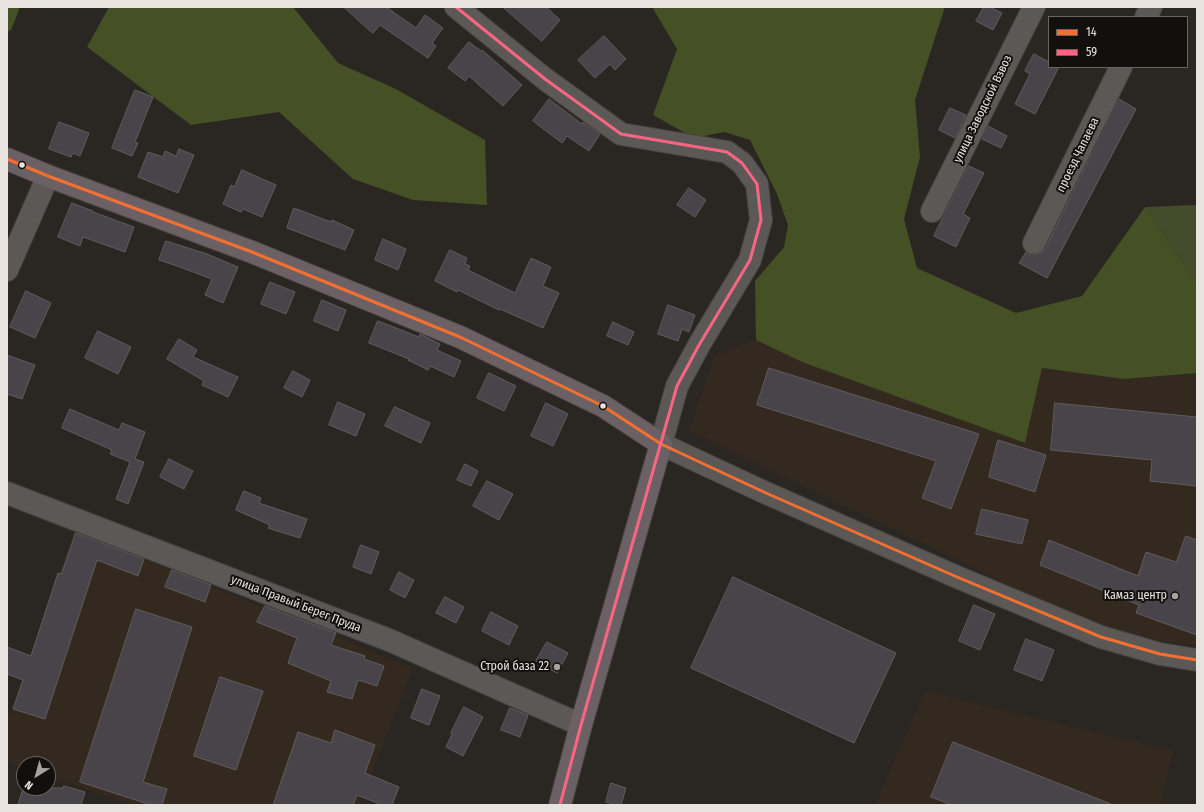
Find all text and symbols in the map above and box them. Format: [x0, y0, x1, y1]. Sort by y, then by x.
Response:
legend [1048, 16, 1188, 68]
text: 14 [1086, 25, 1097, 39]
text: 59 [1086, 45, 1097, 59]
street label: улица Заводской Взвоз [951, 53, 1015, 165]
street label: проезд Чапаева [1054, 115, 1102, 195]
unlabelled marker [17, 160, 27, 170]
unlabelled marker [598, 401, 608, 411]
street label: улица Правый Берег Пруда [229, 573, 363, 635]
place label: Камаз центр [1104, 589, 1167, 603]
marker: Камаз центр [1170, 591, 1180, 601]
place label: Строй база 22 [480, 660, 549, 674]
marker: Строй база 22 [552, 662, 562, 672]
north arrow [16, 756, 56, 796]
text: N [23, 778, 36, 792]

